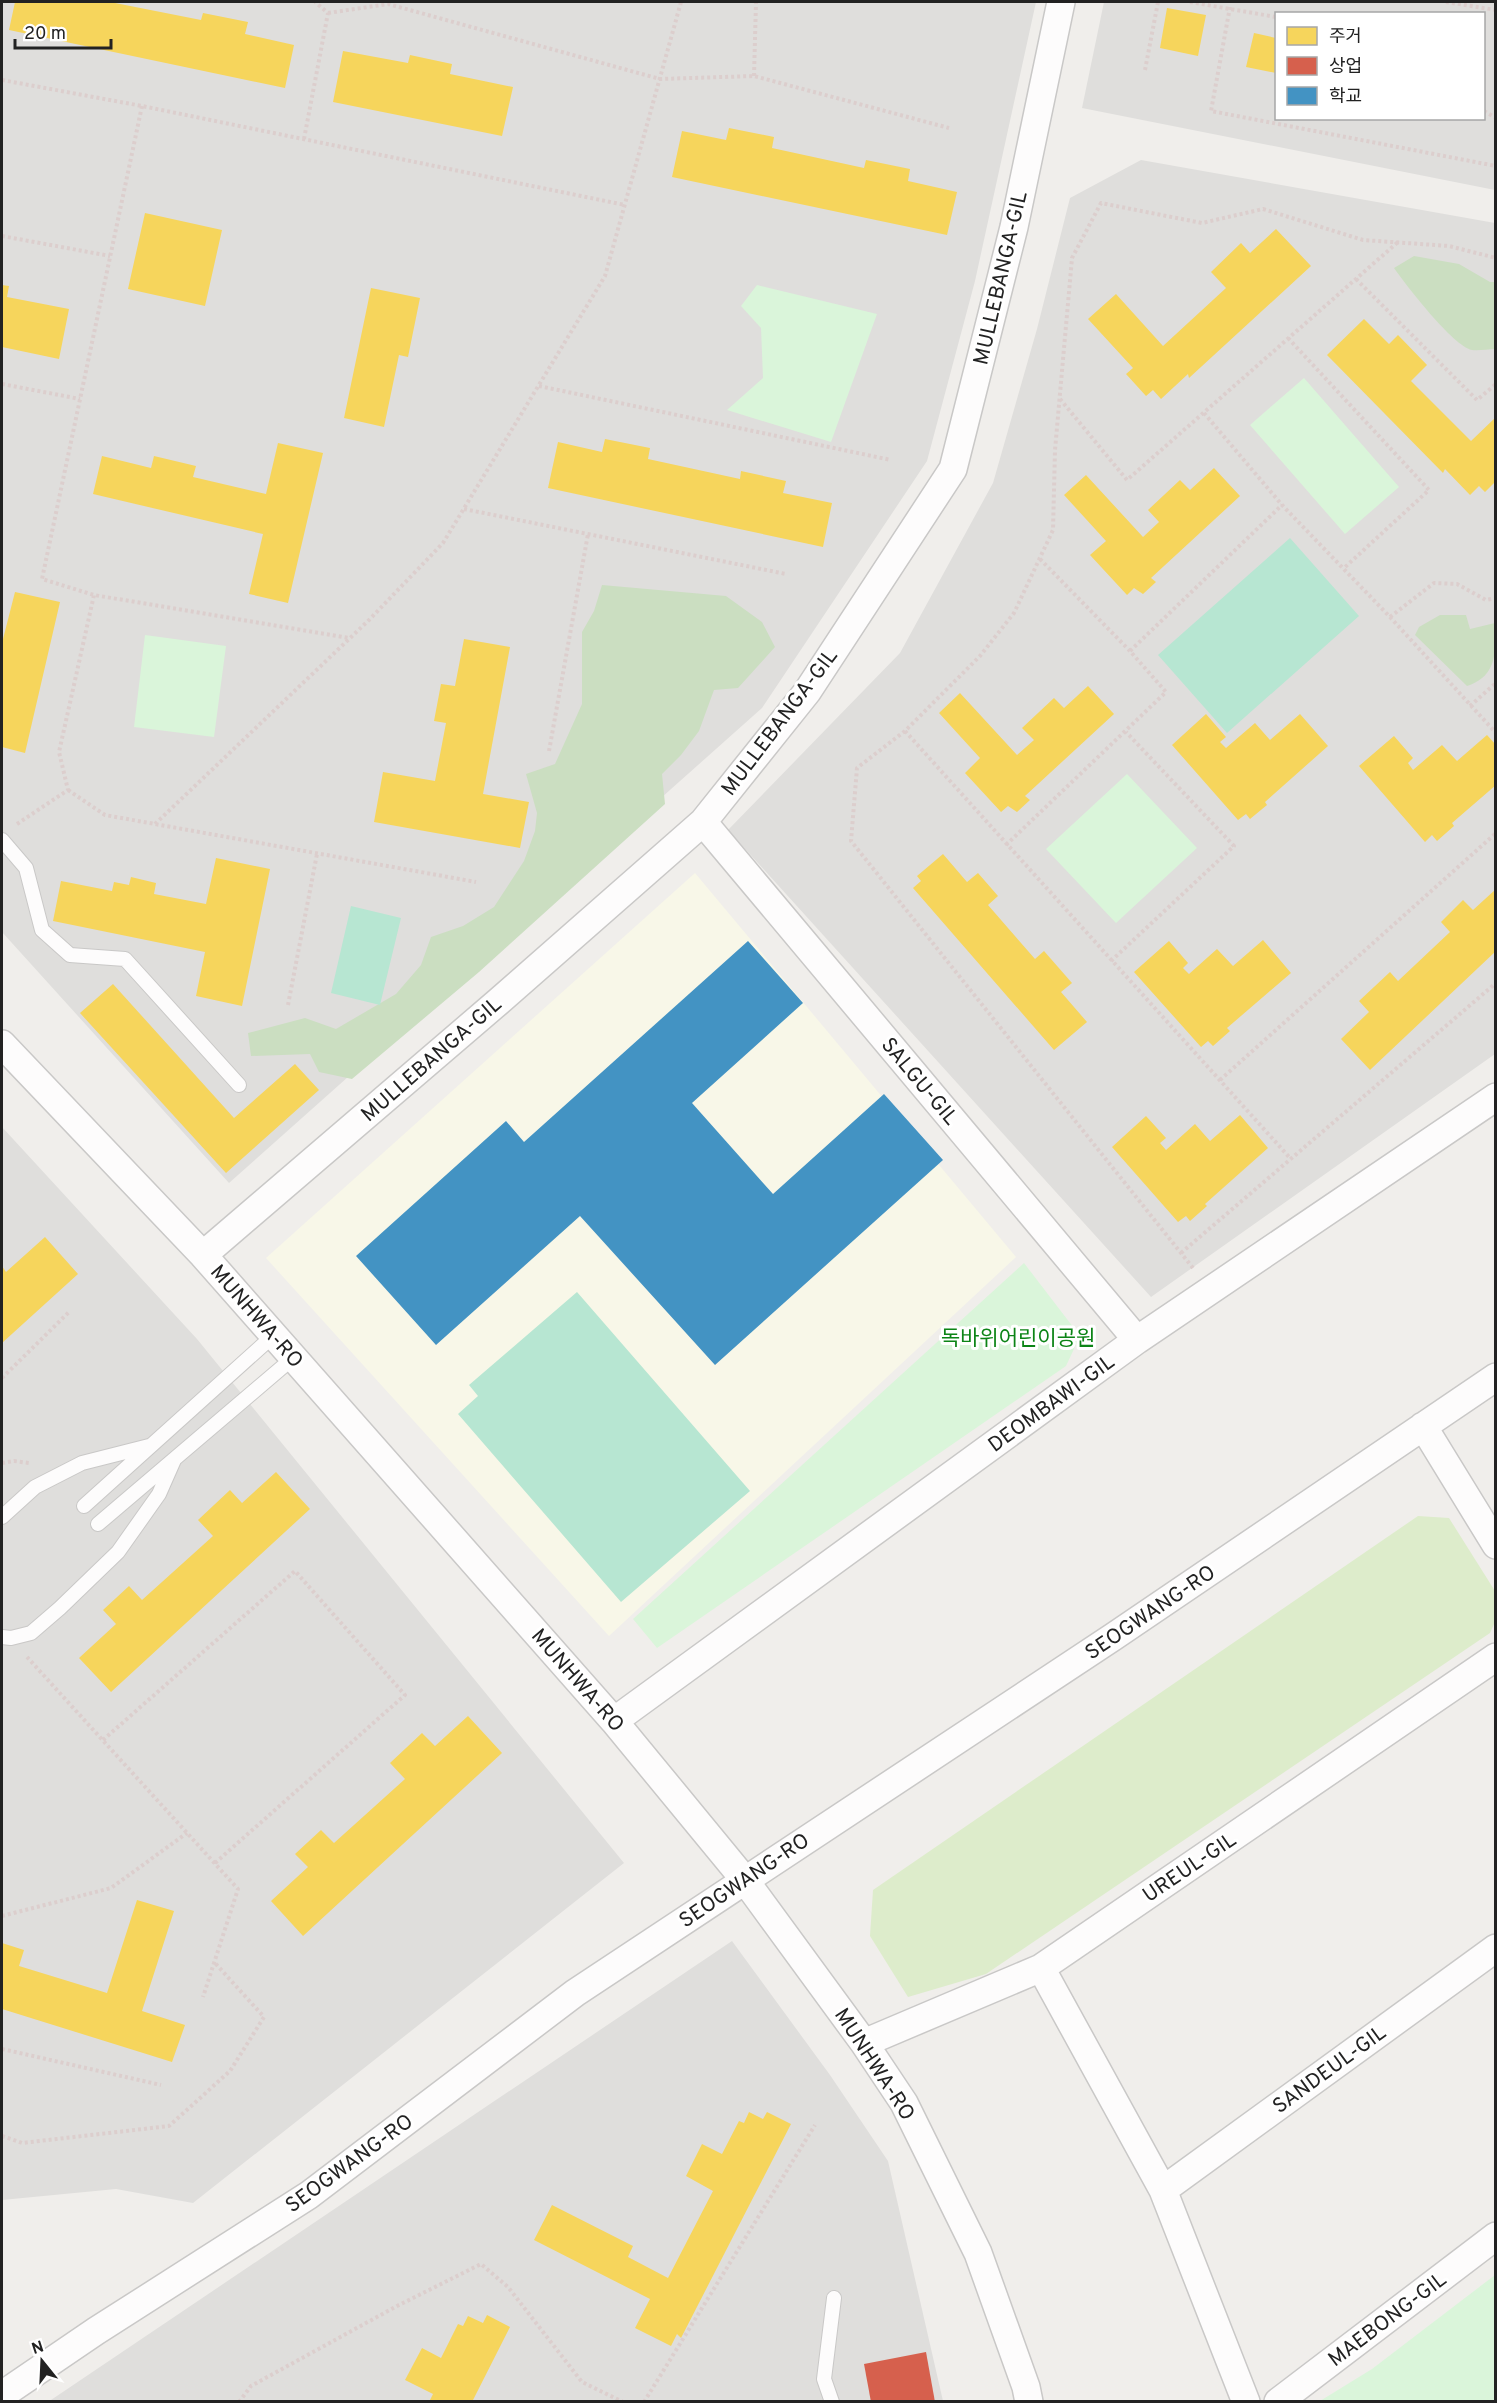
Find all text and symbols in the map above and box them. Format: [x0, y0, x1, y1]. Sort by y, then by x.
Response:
scale bar [15, 12, 111, 50]
legend [1275, 12, 1485, 120]
text: 20 m [24, 23, 66, 46]
text: 주거 [1329, 26, 1362, 49]
text: 상업 [1329, 56, 1362, 79]
text: 학교 [1329, 86, 1362, 109]
street label: MULLEBANGA-GIL [968, 189, 1035, 368]
street label: MULLEBANGA-GIL [716, 644, 845, 802]
street label: MULLEBANGA-GIL [356, 992, 508, 1129]
street label: SALGU-GIL [874, 1032, 964, 1132]
street label: MUNHWA-RO [203, 1260, 308, 1374]
park label: 독바위어린이공원 [941, 1326, 1095, 1353]
street label: DEOMBAWI-GIL [983, 1349, 1121, 1459]
street label: SEOGWANG-RO [1080, 1560, 1221, 1667]
street label: MUNHWA-RO [524, 1624, 629, 1738]
street label: UREUL-GIL [1138, 1827, 1242, 1909]
street label: SEOGWANG-RO [674, 1828, 815, 1935]
street label: MUNHWA-RO [827, 2003, 920, 2126]
street label: SANDEUL-GIL [1268, 2020, 1392, 2120]
street label: SEOGWANG-RO [281, 2109, 419, 2220]
street label: MAEBONG-GIL [1323, 2267, 1453, 2374]
north arrow [12, 2331, 72, 2391]
text: N [29, 2337, 47, 2360]

